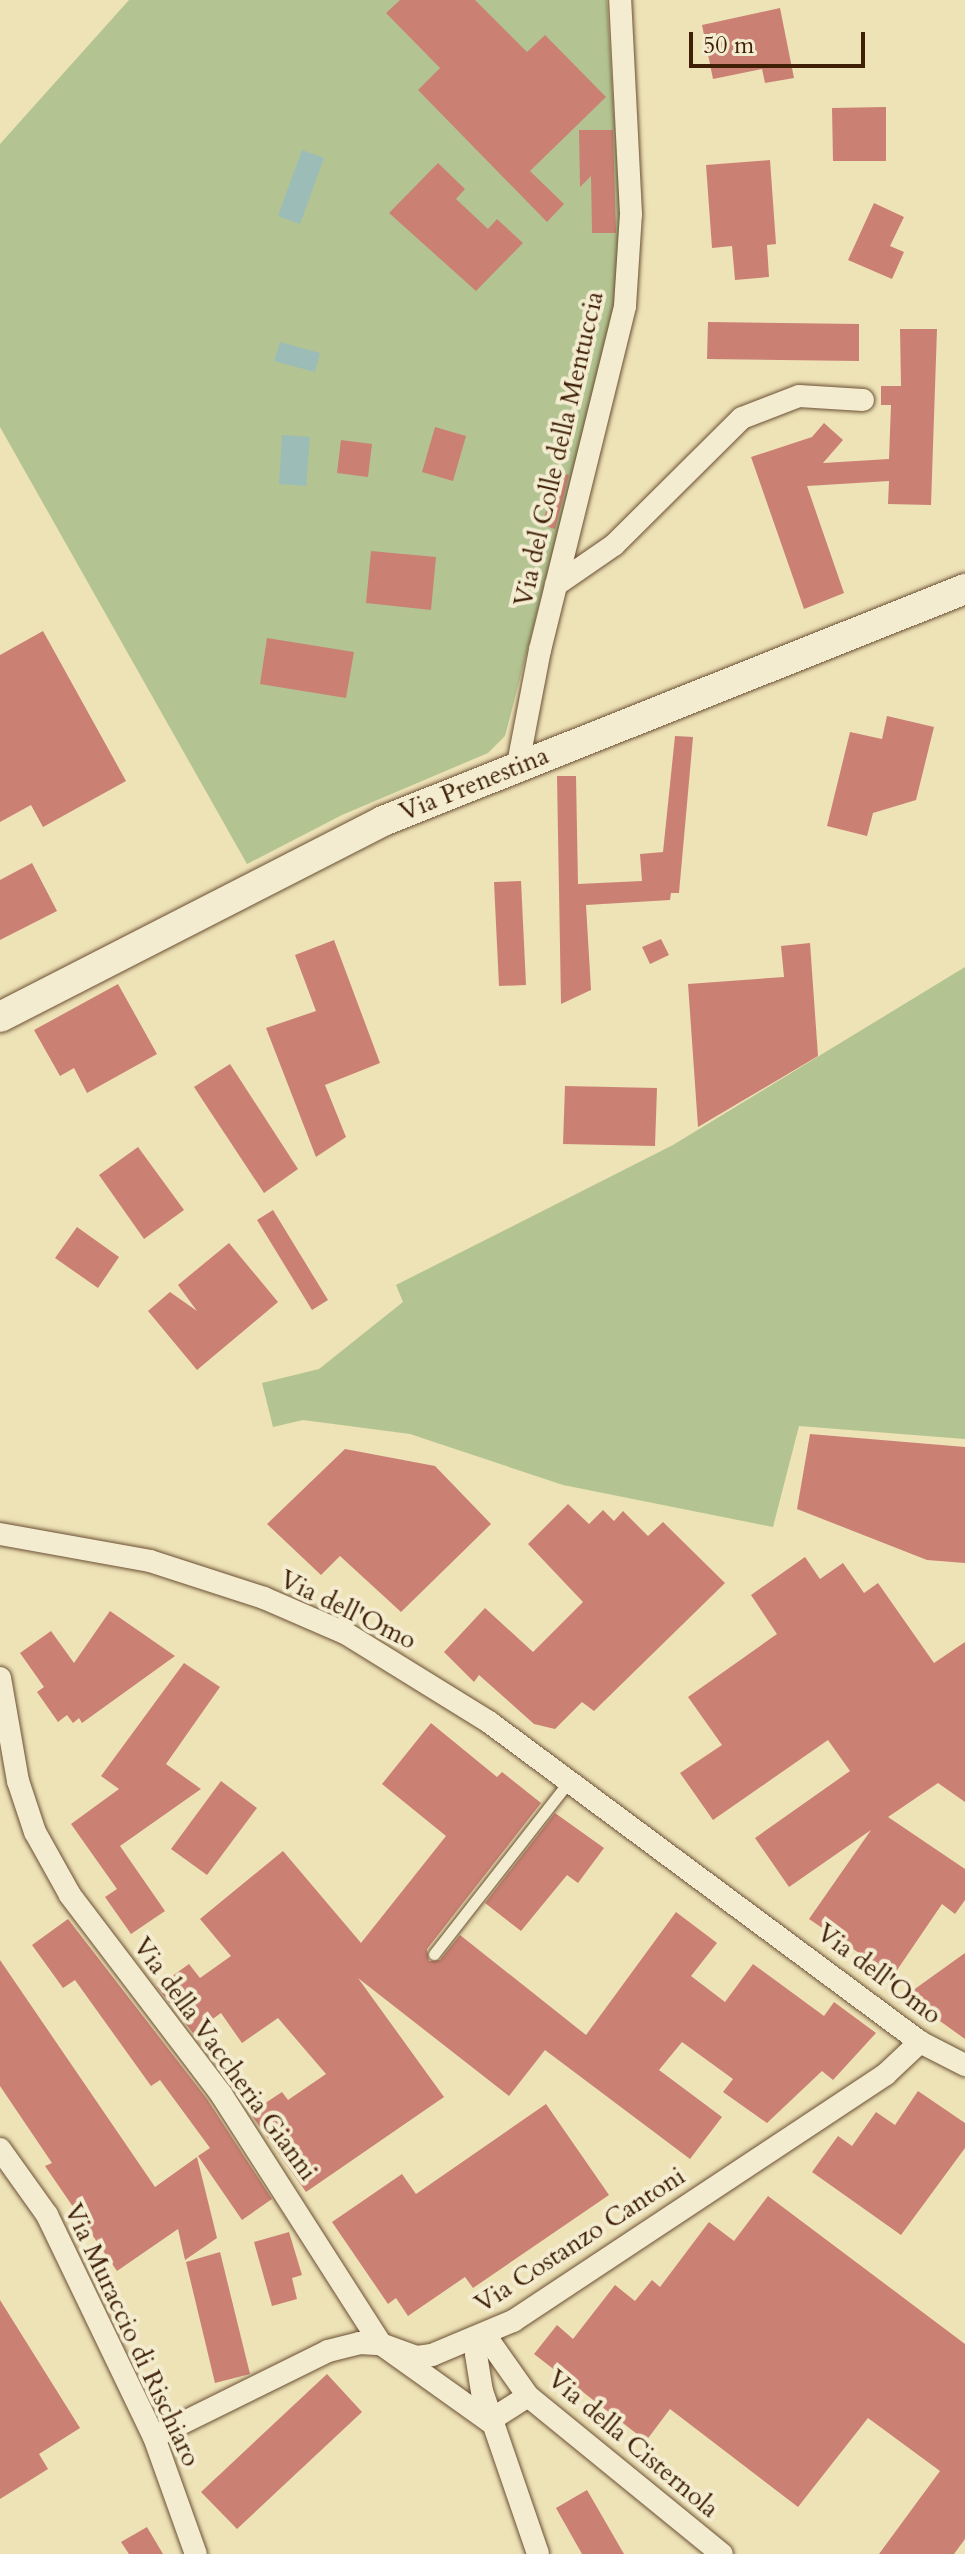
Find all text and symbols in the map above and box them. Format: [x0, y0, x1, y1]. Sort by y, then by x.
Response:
scale bar [693, 16, 869, 66]
text: 50 m [703, 29, 754, 62]
street label: Via del Colle della Mentuccia [507, 288, 611, 610]
street label: Via Prenestina [395, 740, 553, 828]
street label: Via dell'Omo [275, 1564, 421, 1656]
street label: Via dell'Omo [811, 1917, 947, 2031]
street label: Via della Vaccheria Gianni [126, 1931, 324, 2187]
street label: Via Costanzo Cantoni [469, 2160, 691, 2320]
street label: Via Muraccio di Rischiaro [57, 2199, 207, 2471]
street label: Via della Cisternola [541, 2363, 725, 2525]

